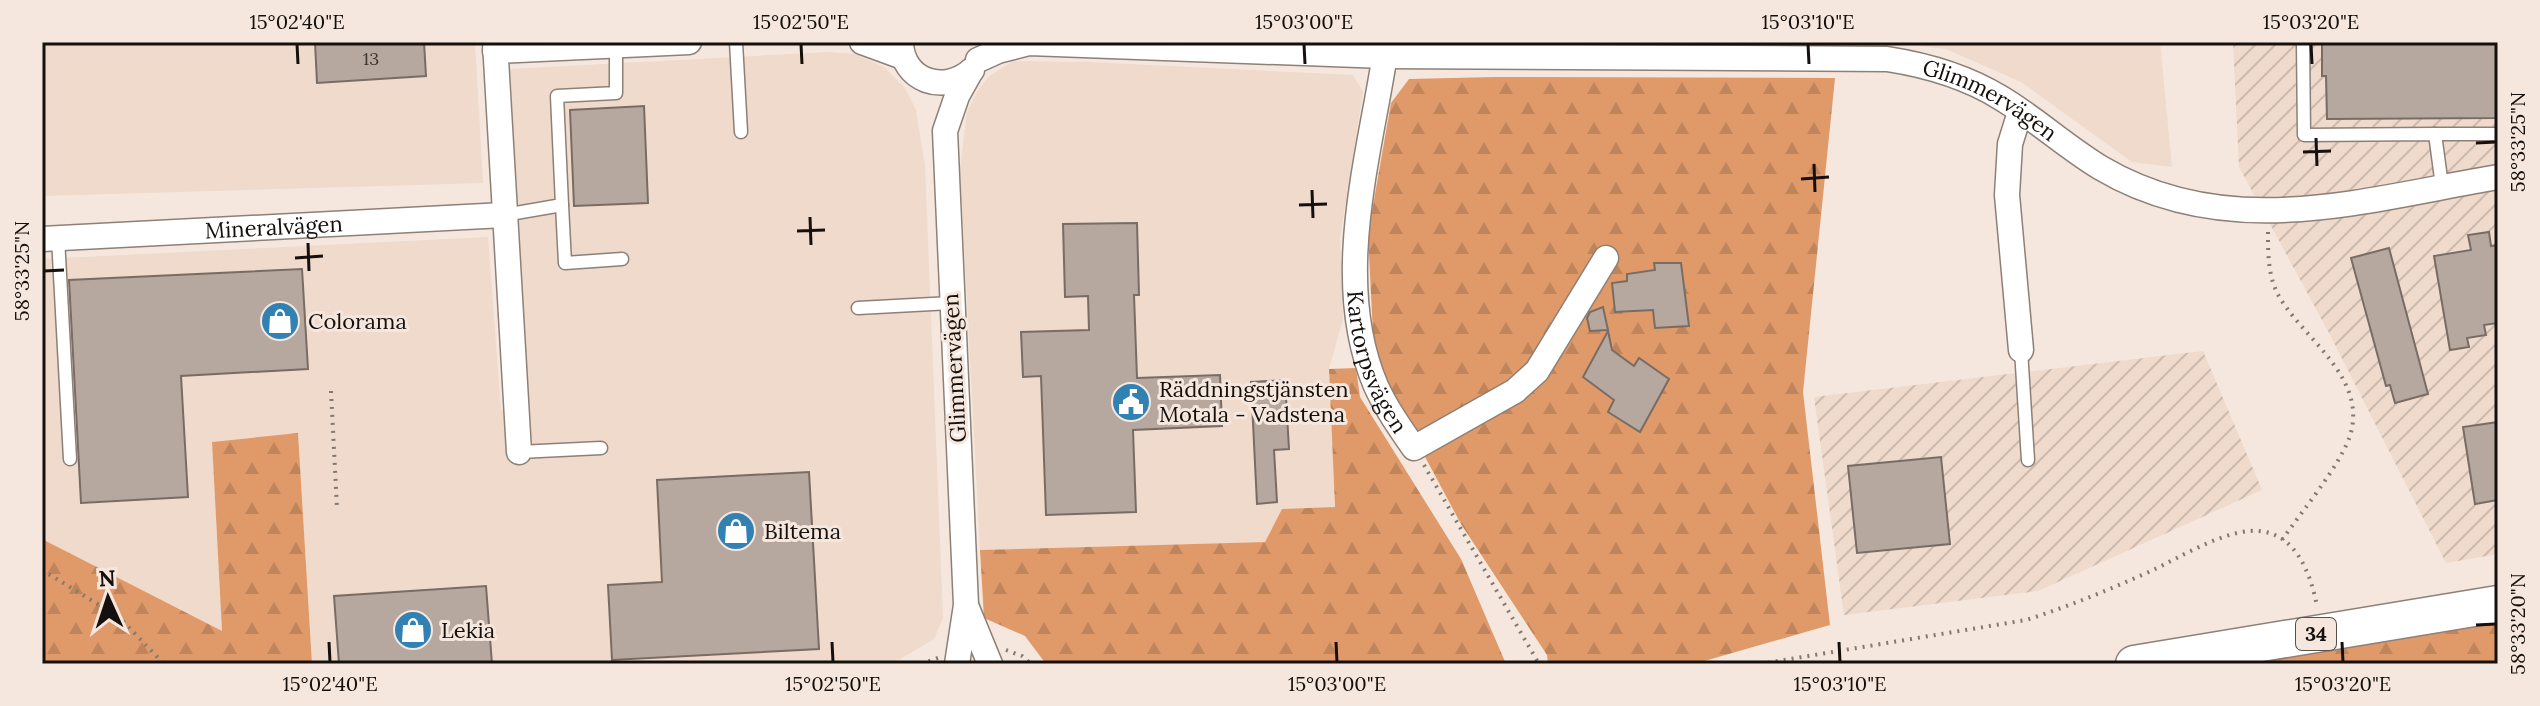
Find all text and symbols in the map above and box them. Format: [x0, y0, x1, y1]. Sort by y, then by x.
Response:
text: 15°02'40"E [249, 9, 345, 34]
text: 15°02'50"E [753, 9, 849, 34]
text: 15°03'00"E [1255, 9, 1353, 34]
text: 15°03'10"E [1761, 9, 1855, 34]
text: 15°03'20"E [2263, 9, 2359, 34]
house number: 13 [363, 47, 379, 70]
street label: Glimmervägen [1920, 53, 2063, 147]
text: 58°33'25"N [2505, 92, 2530, 192]
street label: Mineralvägen [204, 209, 343, 245]
text: 58°33'25"N [9, 221, 34, 321]
street label: Kartorpsvägen [1341, 290, 1414, 438]
street label: Glimmervägen [936, 293, 972, 443]
shop icon: Colorama [259, 300, 301, 342]
place label: Colorama [308, 307, 407, 335]
place label: Räddningstjänsten Motala - Vadstena [1159, 375, 1349, 428]
public building icon: Räddningstjänsten Motala - Vadstena [1110, 381, 1152, 423]
shop icon: Biltema [715, 510, 757, 552]
place label: Biltema [764, 517, 841, 545]
north arrow [68, 558, 148, 638]
text: N [98, 564, 116, 592]
text: 58°33'20"N [2505, 573, 2530, 675]
shop icon: Lekia [392, 609, 434, 651]
place label: Lekia [441, 616, 495, 644]
road number: 34 [2296, 618, 2336, 650]
text: 15°02'40"E [282, 671, 378, 696]
text: 15°02'50"E [785, 671, 881, 696]
text: 15°03'00"E [1288, 671, 1386, 696]
text: 15°03'10"E [1793, 671, 1887, 696]
text: 15°03'20"E [2295, 671, 2391, 696]

